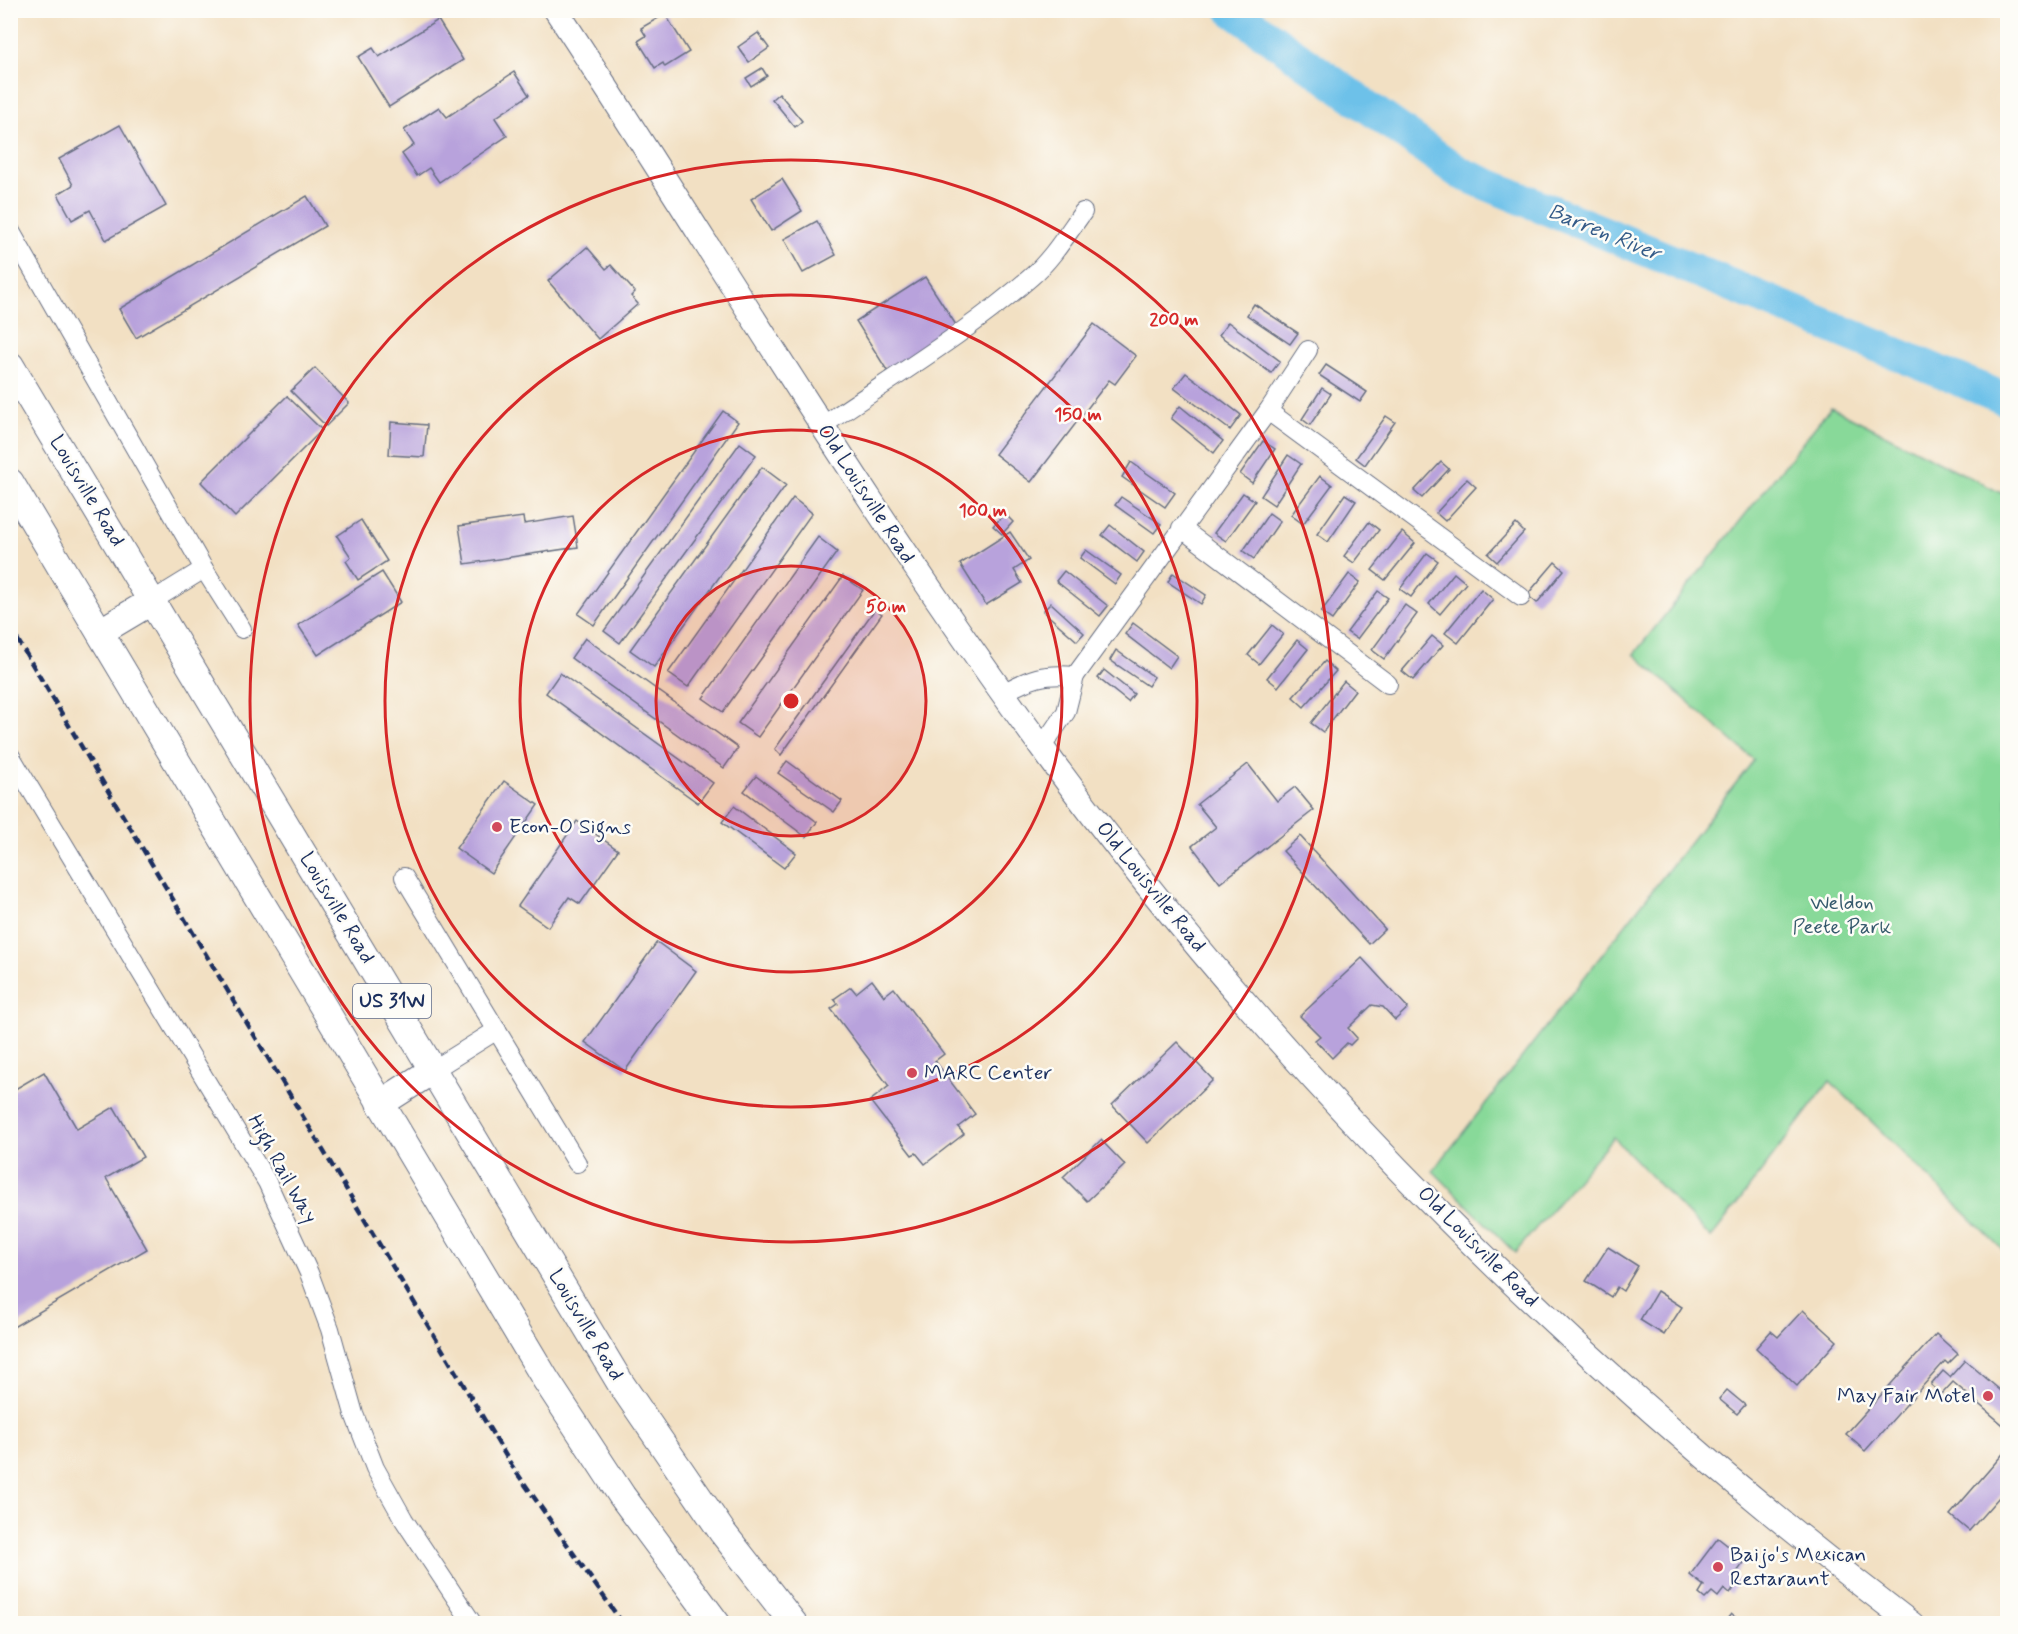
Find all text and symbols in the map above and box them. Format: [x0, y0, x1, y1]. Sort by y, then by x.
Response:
water label: Barren River [1544, 198, 1667, 269]
text: 200 m [1149, 308, 1199, 332]
text: 150 m [1054, 403, 1102, 427]
street label: Old Louisville Road [810, 419, 922, 569]
street label: Louisville Road [43, 430, 131, 552]
text: 100 m [959, 499, 1007, 523]
text: 50 m [866, 595, 906, 619]
centre of rings [781, 691, 801, 711]
place label: Econ-O Signs [509, 813, 631, 843]
street label: Old Louisville Road [1089, 816, 1213, 958]
marker: Econ-O Signs [490, 820, 504, 834]
street label: Louisville Road [293, 847, 381, 969]
park label: Weldon Peete Park [1793, 889, 1892, 941]
road number: US 31W [353, 984, 431, 1018]
place label: MARC Center [924, 1059, 1052, 1087]
marker: MARC Center [905, 1066, 919, 1080]
street label: High Rail Way [239, 1109, 323, 1230]
street label: Old Louisville Road [1411, 1180, 1545, 1314]
street label: Louisville Road [542, 1264, 630, 1386]
place label: May Fair Motel [1837, 1382, 1976, 1410]
marker: May Fair Motel [1981, 1389, 1995, 1403]
place label: Baijo's Mexican Restaraunt [1730, 1541, 1866, 1593]
marker: Baijo's Mexican Restaraunt [1711, 1560, 1725, 1574]

